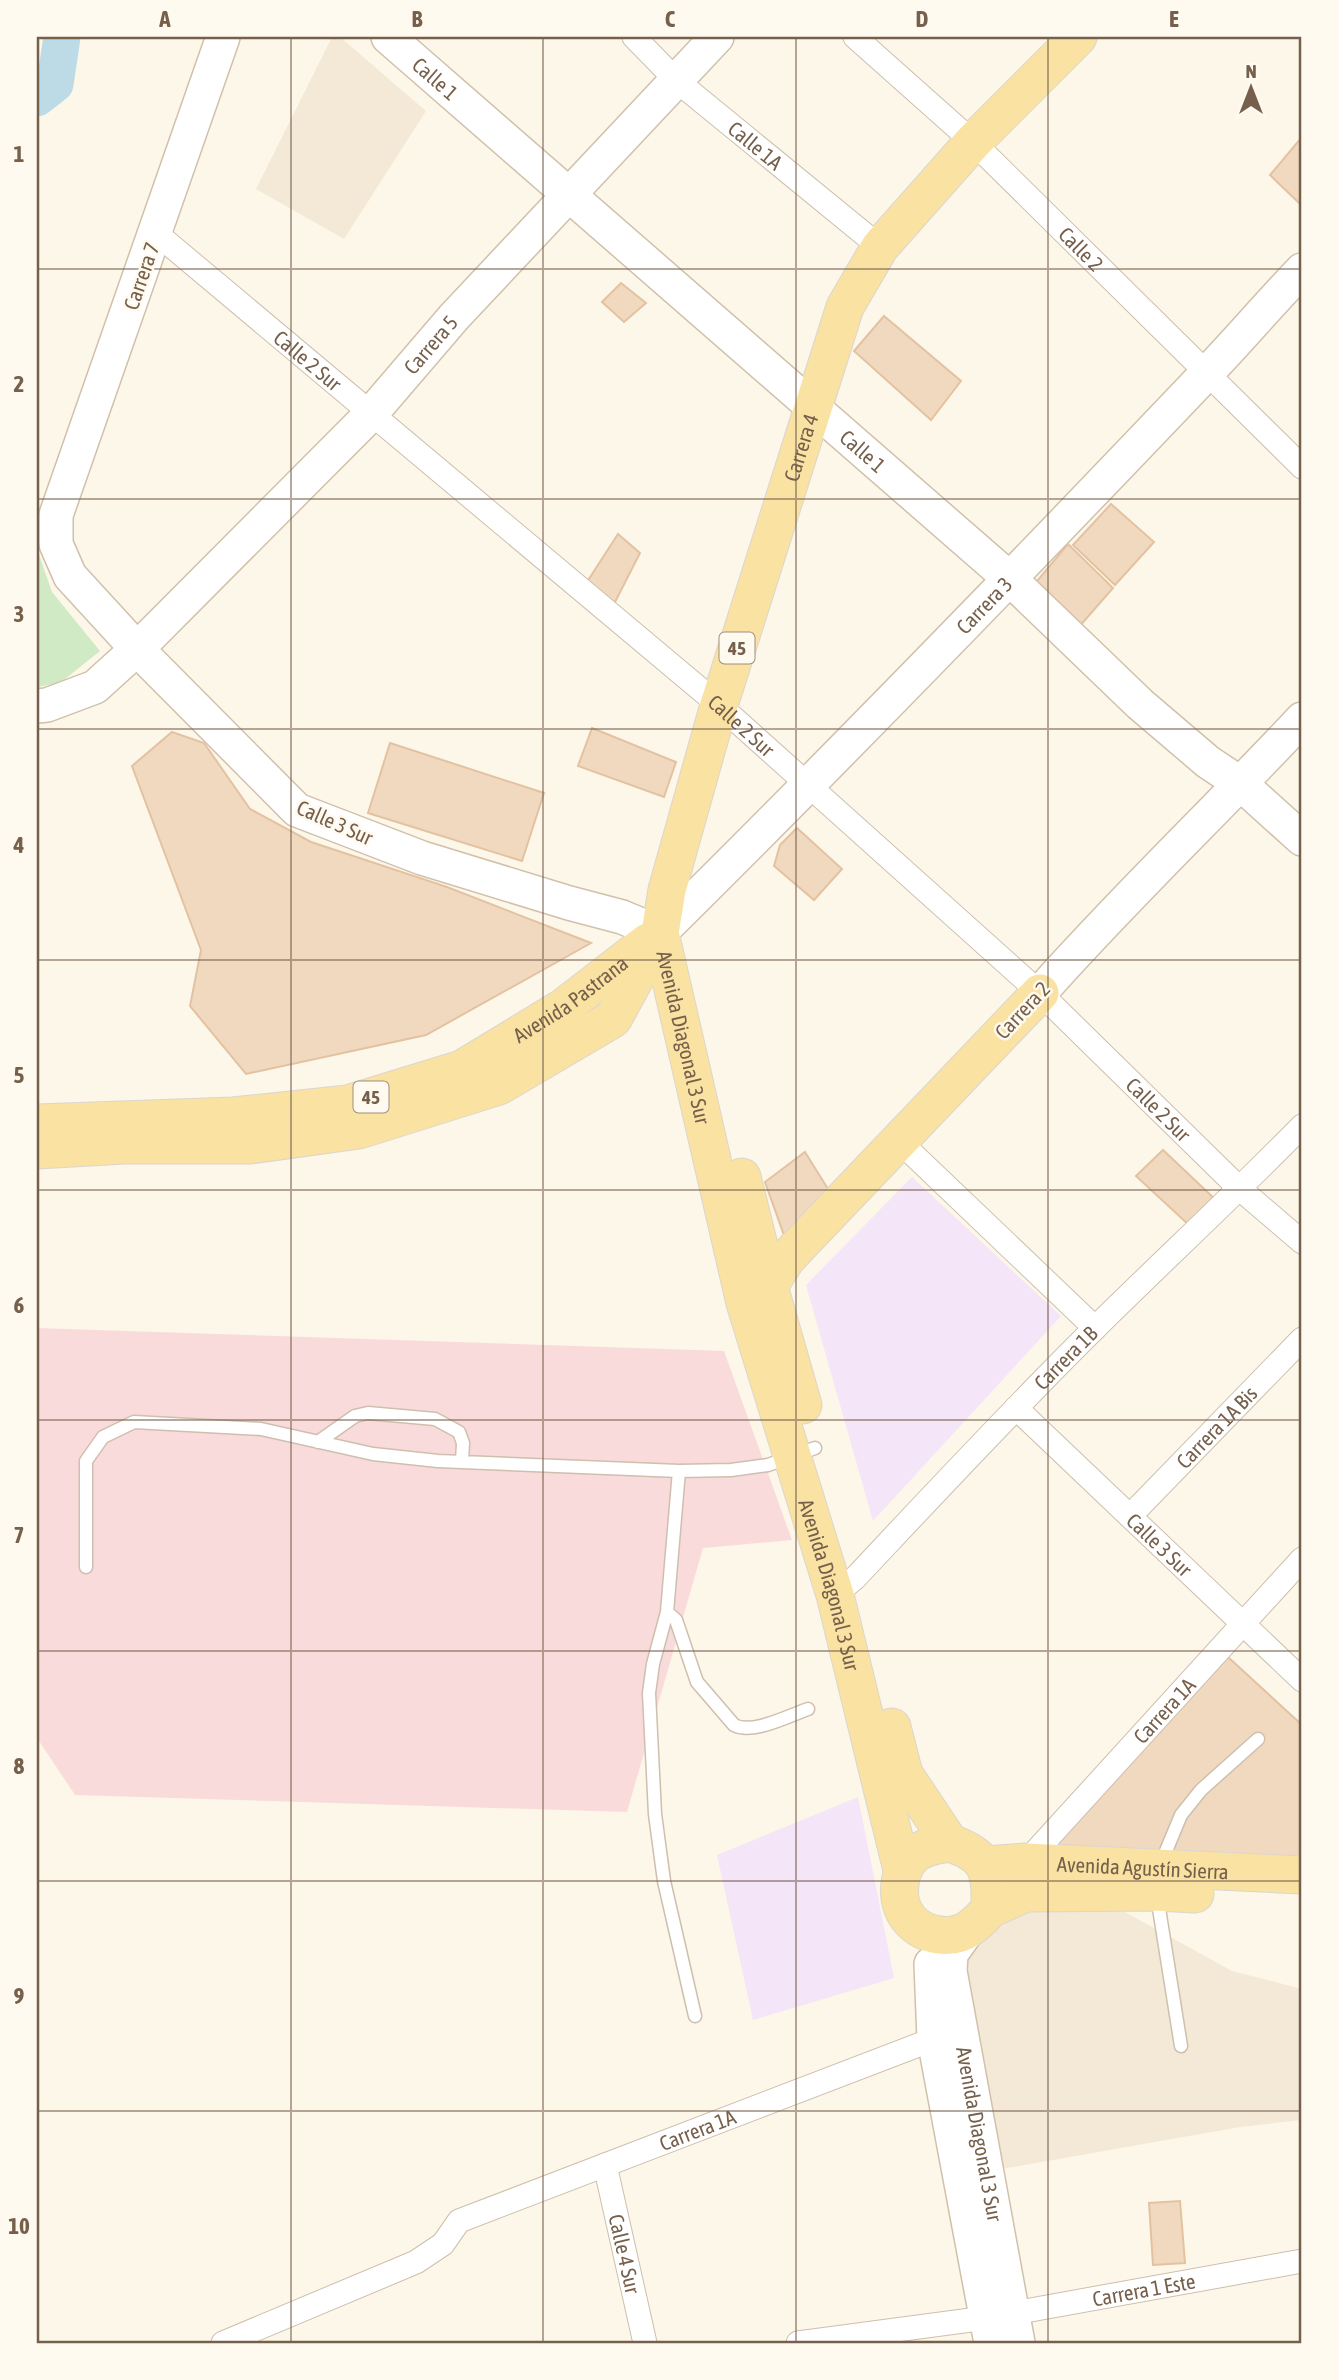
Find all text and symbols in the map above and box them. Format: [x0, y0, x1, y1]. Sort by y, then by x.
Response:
text: A [158, 6, 171, 32]
text: B [412, 6, 423, 32]
text: C [665, 6, 676, 32]
text: D [916, 6, 929, 32]
text: E [1169, 6, 1179, 32]
street label: Calle 1 [408, 52, 463, 105]
north arrow [1216, 52, 1286, 122]
text: N [1245, 60, 1257, 82]
street label: Calle 1A [724, 116, 788, 175]
text: 1 [14, 141, 25, 167]
street label: Calle 2 [1054, 222, 1108, 276]
street label: Carrera 7 [118, 239, 164, 313]
street label: Carrera 5 [399, 310, 462, 379]
street label: Calle 2 Sur [269, 325, 347, 396]
text: 2 [14, 371, 24, 397]
street label: Carrera 4 [779, 411, 822, 484]
street label: Calle 1 [835, 425, 891, 477]
street label: Carrera 3 [951, 572, 1017, 638]
text: 3 [14, 601, 24, 627]
road number: 45 [720, 632, 754, 664]
street label: Calle 2 Sur [704, 689, 780, 762]
street label: Calle 3 Sur [293, 795, 377, 850]
text: 4 [13, 832, 25, 858]
street label: Avenida Diagonal 3 Sur [652, 948, 716, 1127]
street label: Avenida Pastrana [508, 950, 632, 1047]
street label: Carrera 2 [990, 976, 1054, 1044]
text: 5 [14, 1062, 25, 1088]
street label: Calle 2 Sur [1121, 1072, 1196, 1147]
road number: 45 [354, 1082, 388, 1112]
text: 6 [14, 1292, 25, 1318]
street label: Carrera 1B [1029, 1321, 1102, 1394]
street label: Carrera 1A Bis [1171, 1381, 1262, 1473]
street label: Avenida Diagonal 3 Sur [794, 1496, 865, 1674]
street label: Calle 3 Sur [1122, 1508, 1198, 1581]
text: 7 [14, 1522, 24, 1548]
street label: Carrera 1A [1128, 1672, 1200, 1748]
text: 8 [14, 1753, 25, 1779]
street label: Avenida Agustín Sierra [1056, 1851, 1229, 1884]
text: 9 [14, 1983, 25, 2009]
street label: Avenida Diagonal 3 Sur [952, 2045, 1008, 2224]
street label: Carrera 1A [656, 2104, 740, 2155]
street label: Calle 4 Sur [604, 2212, 646, 2296]
text: 10 [8, 2213, 30, 2239]
street label: Carrera 1 Este [1090, 2268, 1197, 2311]

